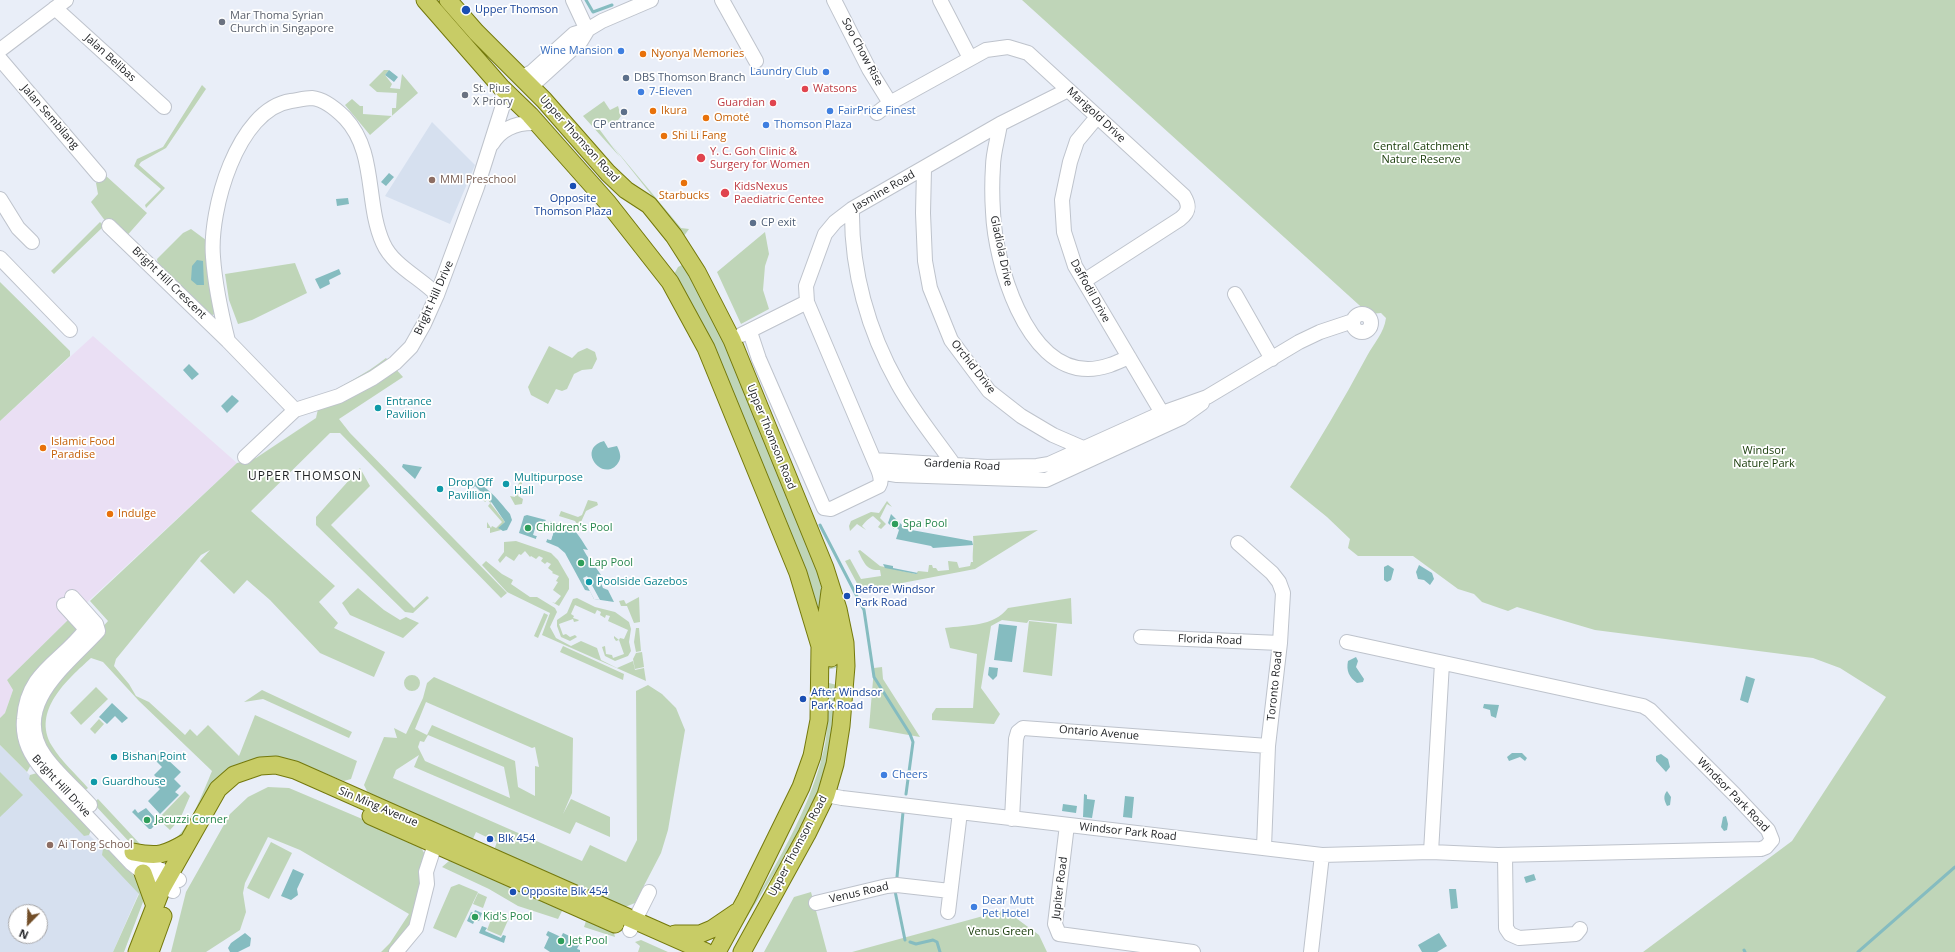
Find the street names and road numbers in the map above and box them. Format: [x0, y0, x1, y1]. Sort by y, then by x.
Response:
street label: Soo Chow Rise [839, 16, 885, 88]
street label: Jalan Belibas [82, 32, 138, 84]
street label: Jalan Sembilang [18, 82, 82, 152]
street label: Marigold Drive [1064, 85, 1128, 145]
street label: Upper Thomson Road [537, 93, 621, 185]
street label: Jasmine Road [851, 168, 917, 214]
street label: Gladiola Drive [987, 215, 1015, 287]
street label: Bright Hill Crescent [129, 244, 209, 322]
street label: Daffodil Drive [1067, 257, 1113, 325]
street label: Bright Hill Drive [412, 259, 456, 337]
street label: Orchid Drive [948, 338, 998, 396]
street label: Upper Thomson Road [744, 382, 798, 492]
street label: Gardenia Road [924, 456, 1000, 474]
street label: Florida Road [1178, 632, 1242, 648]
street label: Toronto Road [1265, 650, 1285, 722]
street label: Ontario Avenue [1058, 723, 1140, 743]
street label: Bright Hill Drive [29, 752, 93, 820]
street label: Windsor Park Road [1694, 755, 1772, 835]
street label: Sin Ming Avenue [336, 784, 420, 830]
street label: Upper Thomson Road [766, 793, 830, 899]
street label: Windsor Park Road [1079, 820, 1177, 844]
street label: Jupiter Road [1050, 856, 1070, 920]
street label: Venus Road [828, 880, 890, 906]

